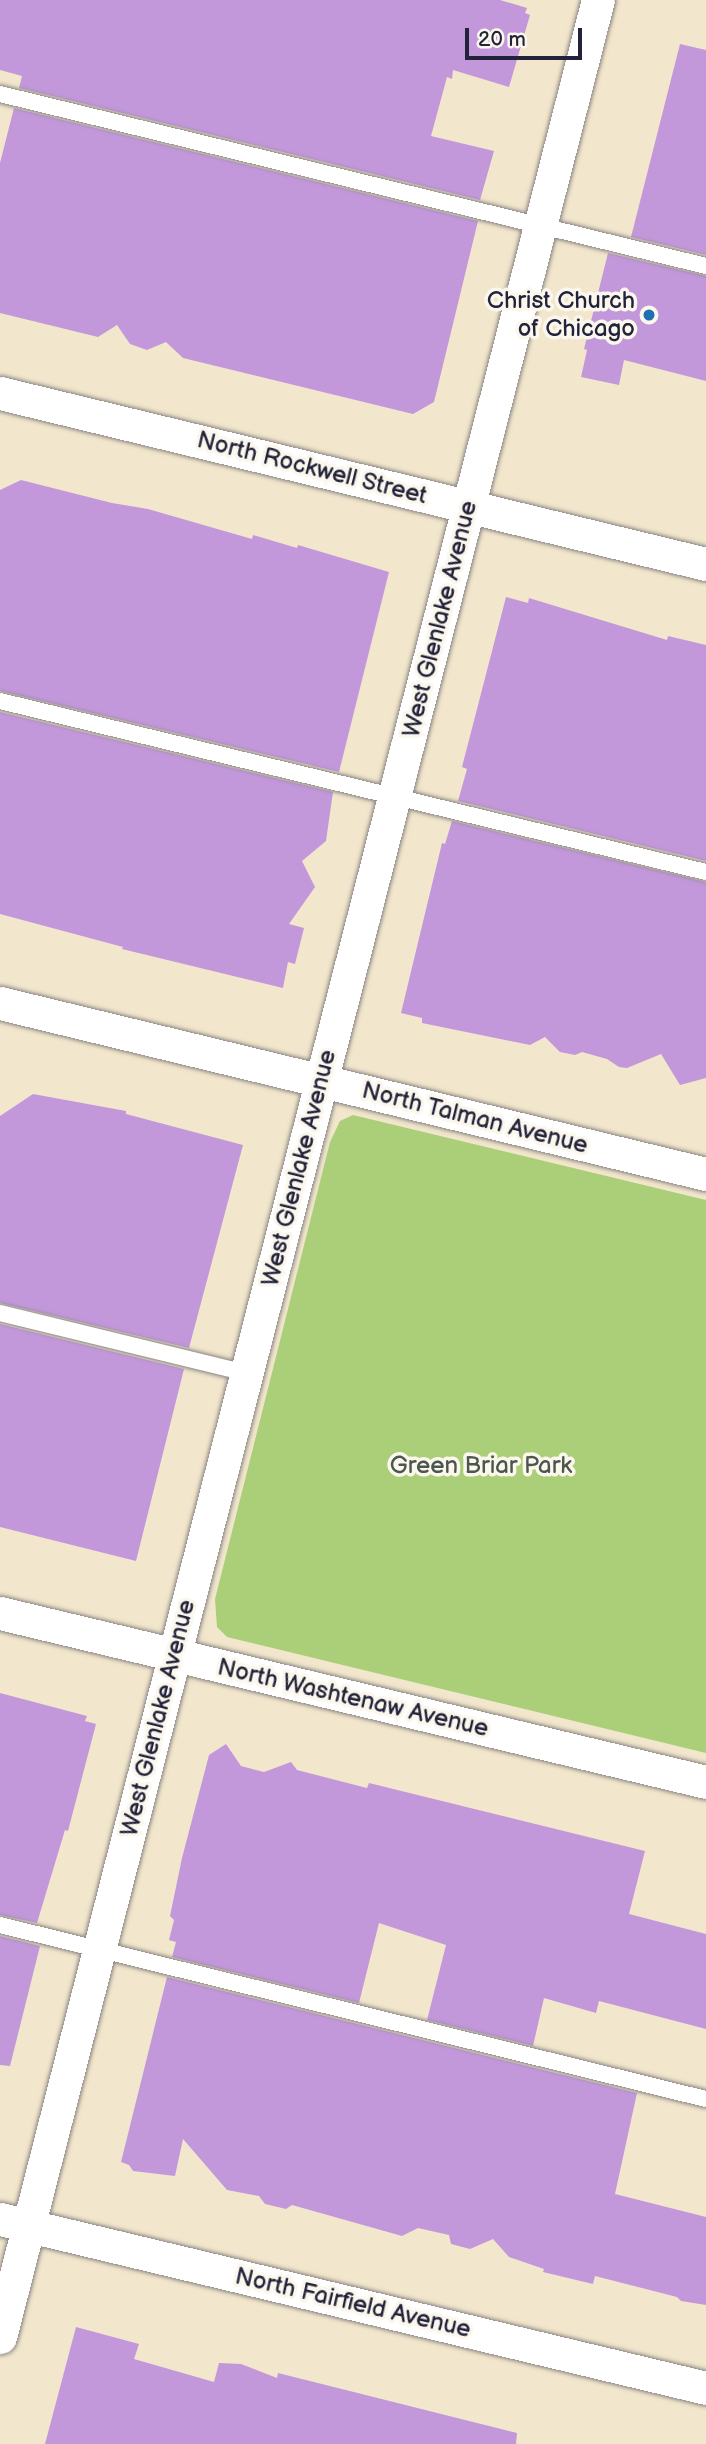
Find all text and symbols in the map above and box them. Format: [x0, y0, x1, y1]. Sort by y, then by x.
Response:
scale bar [468, 14, 585, 58]
text: 20 m [478, 27, 526, 52]
place label: Christ Church of Chicago [487, 287, 635, 343]
marker: Christ Church of Chicago [641, 307, 657, 323]
street label: North Rockwell Street [194, 425, 430, 511]
street label: West Glenlake Avenue [397, 498, 483, 740]
street label: West Glenlake Avenue [256, 1047, 342, 1289]
street label: North Talman Avenue [359, 1076, 591, 1160]
park label: Green Briar Park [390, 1452, 572, 1480]
street label: West Glenlake Avenue [115, 1597, 201, 1839]
street label: North Washtenaw Avenue [214, 1653, 492, 1743]
street label: North Fairfield Avenue [232, 2262, 474, 2344]

